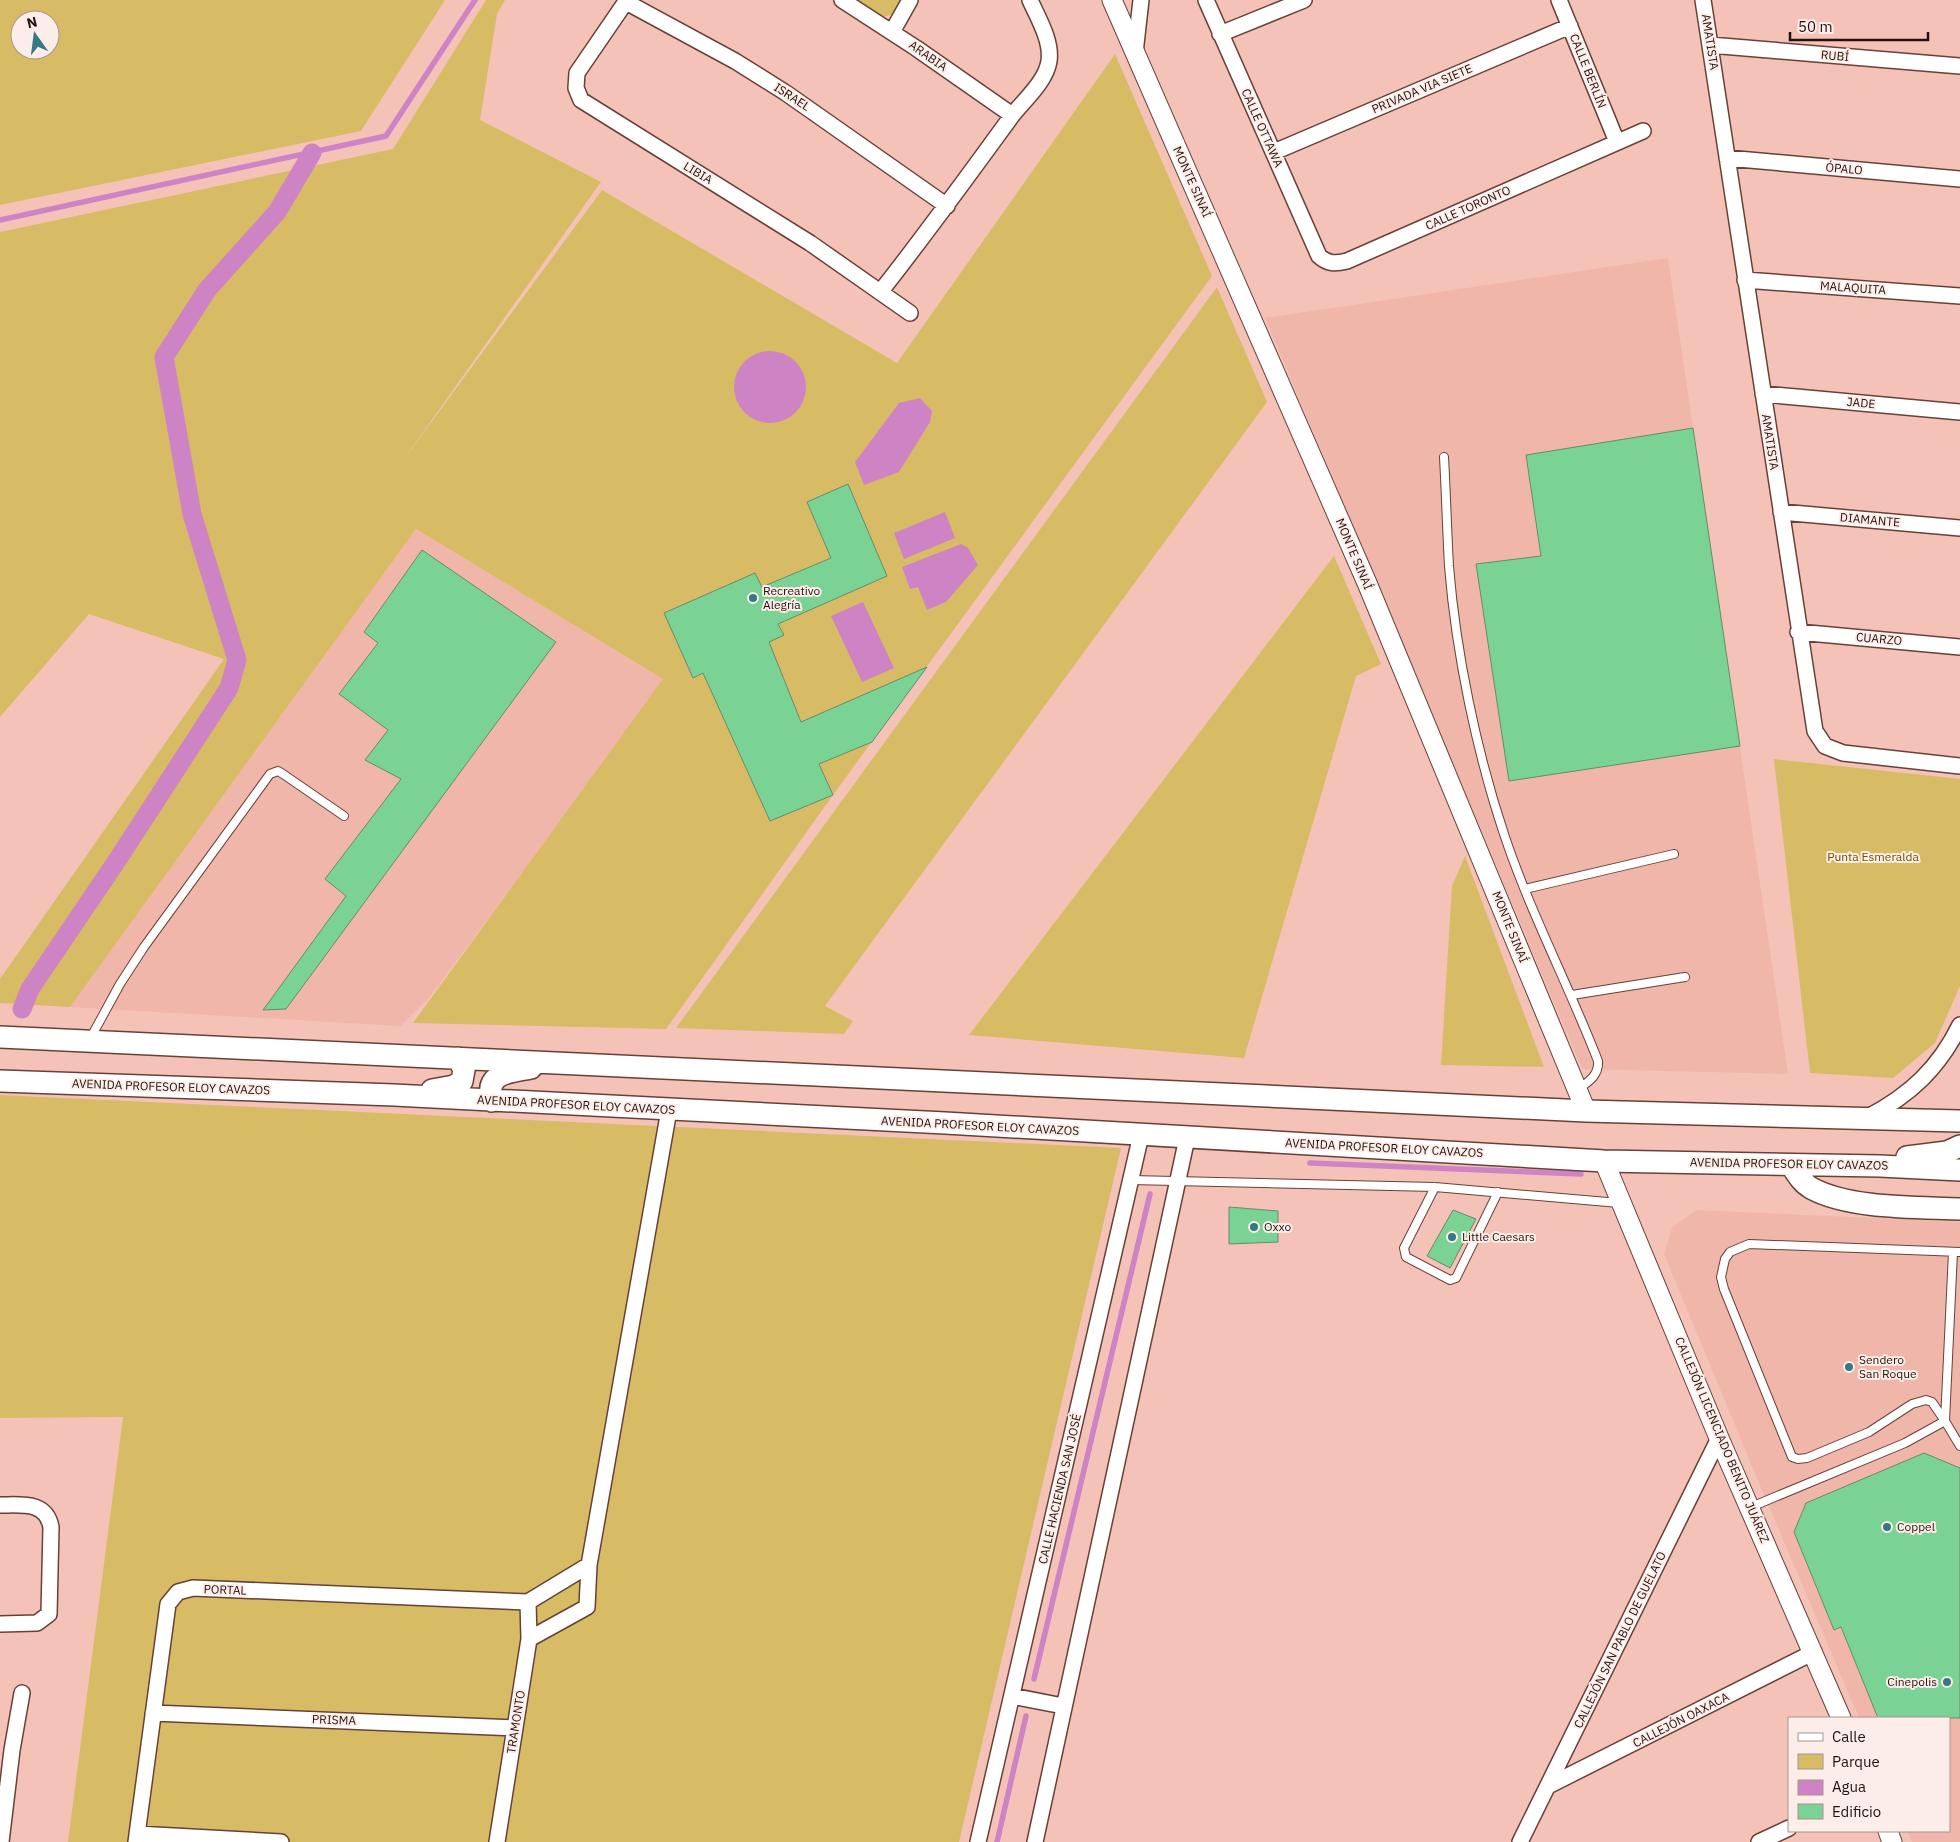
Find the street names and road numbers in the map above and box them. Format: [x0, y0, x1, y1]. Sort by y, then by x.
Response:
street label: AMATISTA [1699, 13, 1722, 71]
street label: CALLE BERLÍN [1567, 31, 1610, 110]
street label: ARABIA [906, 37, 951, 74]
street label: RUBÍ [1820, 47, 1850, 64]
street label: PRIVADA VIA SIETE [1369, 61, 1474, 117]
street label: ISRAEL [771, 79, 813, 114]
street label: CALLE OTTAWA [1238, 86, 1287, 170]
street label: MONTE SINAÍ [1170, 144, 1215, 220]
street label: LIBIA [681, 158, 716, 187]
street label: ÓPALO [1825, 159, 1863, 178]
street label: CALLE TORONTO [1423, 182, 1513, 233]
street label: MALAQUITA [1819, 278, 1887, 297]
street label: JADE [1846, 394, 1876, 411]
street label: AMATISTA [1759, 413, 1782, 471]
street label: DIAMANTE [1839, 509, 1901, 530]
street label: MONTE SINAÍ [1333, 516, 1376, 592]
street label: CUARZO [1855, 629, 1903, 648]
street label: MONTE SINAÍ [1489, 889, 1532, 965]
street label: AVENIDA PROFESOR ELOY CAVAZOS [72, 1076, 270, 1097]
street label: AVENIDA PROFESOR ELOY CAVAZOS [477, 1092, 675, 1117]
street label: AVENIDA PROFESOR ELOY CAVAZOS [881, 1113, 1079, 1138]
street label: AVENIDA PROFESOR ELOY CAVAZOS [1285, 1135, 1483, 1160]
street label: AVENIDA PROFESOR ELOY CAVAZOS [1690, 1154, 1888, 1173]
street label: CALLEJÓN LICENCIADO BENITO JUÁREZ [1672, 1335, 1773, 1545]
street label: CALLE HACIENDA SAN JOSÉ [1035, 1412, 1084, 1565]
street label: CALLEJÓN SAN PABLO DE GUELATO [1570, 1549, 1669, 1731]
street label: PORTAL [203, 1581, 247, 1598]
street label: TRAMONTO [503, 1689, 528, 1755]
street label: CALLEJÓN OAXACA [1630, 1689, 1732, 1750]
street label: PRISMA [312, 1711, 357, 1728]

